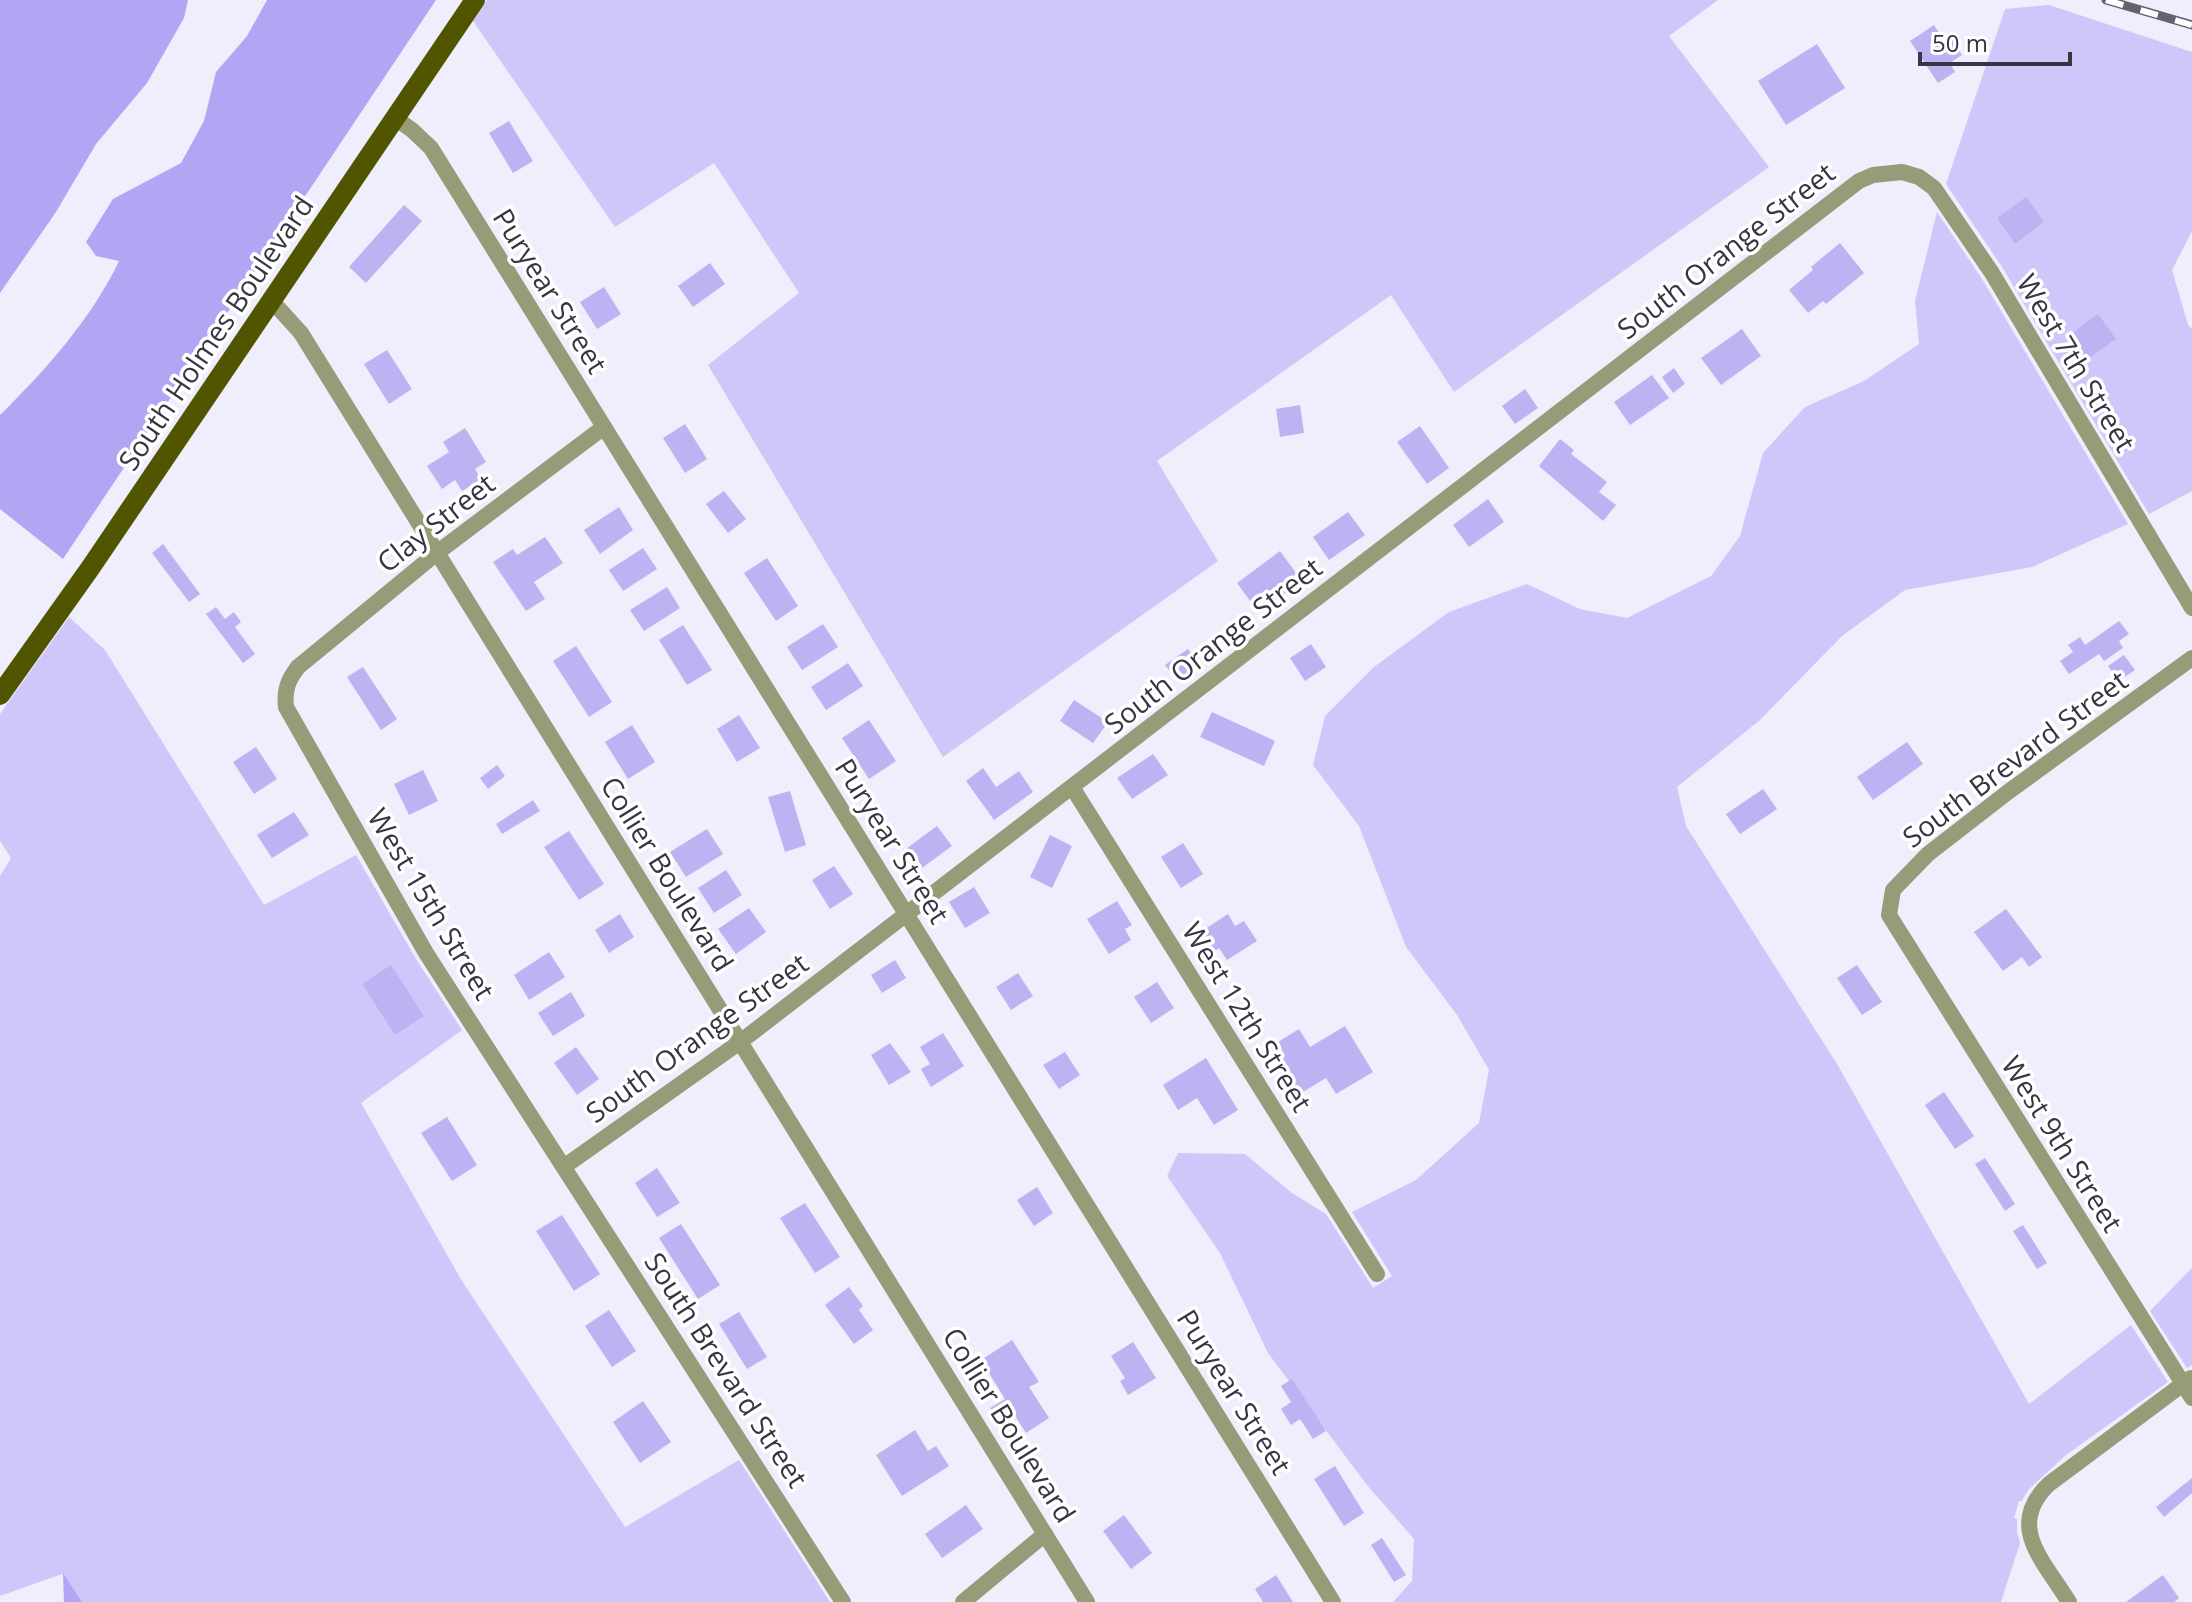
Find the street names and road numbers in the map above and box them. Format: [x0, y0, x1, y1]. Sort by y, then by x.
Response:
street label: South Orange Street [1609, 153, 1842, 347]
street label: South Holmes Boulevard [109, 188, 321, 477]
street label: Puryear Street [485, 201, 617, 380]
street label: West 7th Street [2009, 267, 2145, 458]
street label: Clay Street [369, 464, 502, 580]
street label: South Orange Street [1096, 548, 1329, 742]
street label: South Brevard Street [1894, 661, 2135, 855]
street label: Puryear Street [827, 751, 959, 930]
street label: Collier Boulevard [593, 769, 743, 978]
street label: West 15th Street [360, 801, 504, 1006]
street label: West 12th Street [1174, 914, 1321, 1118]
street label: South Orange Street [578, 944, 815, 1131]
street label: West 9th Street [1994, 1048, 2132, 1239]
street label: South Brevard Street [637, 1245, 817, 1494]
street label: Puryear Street [1169, 1302, 1301, 1481]
street label: Collier Boulevard [935, 1320, 1085, 1529]

